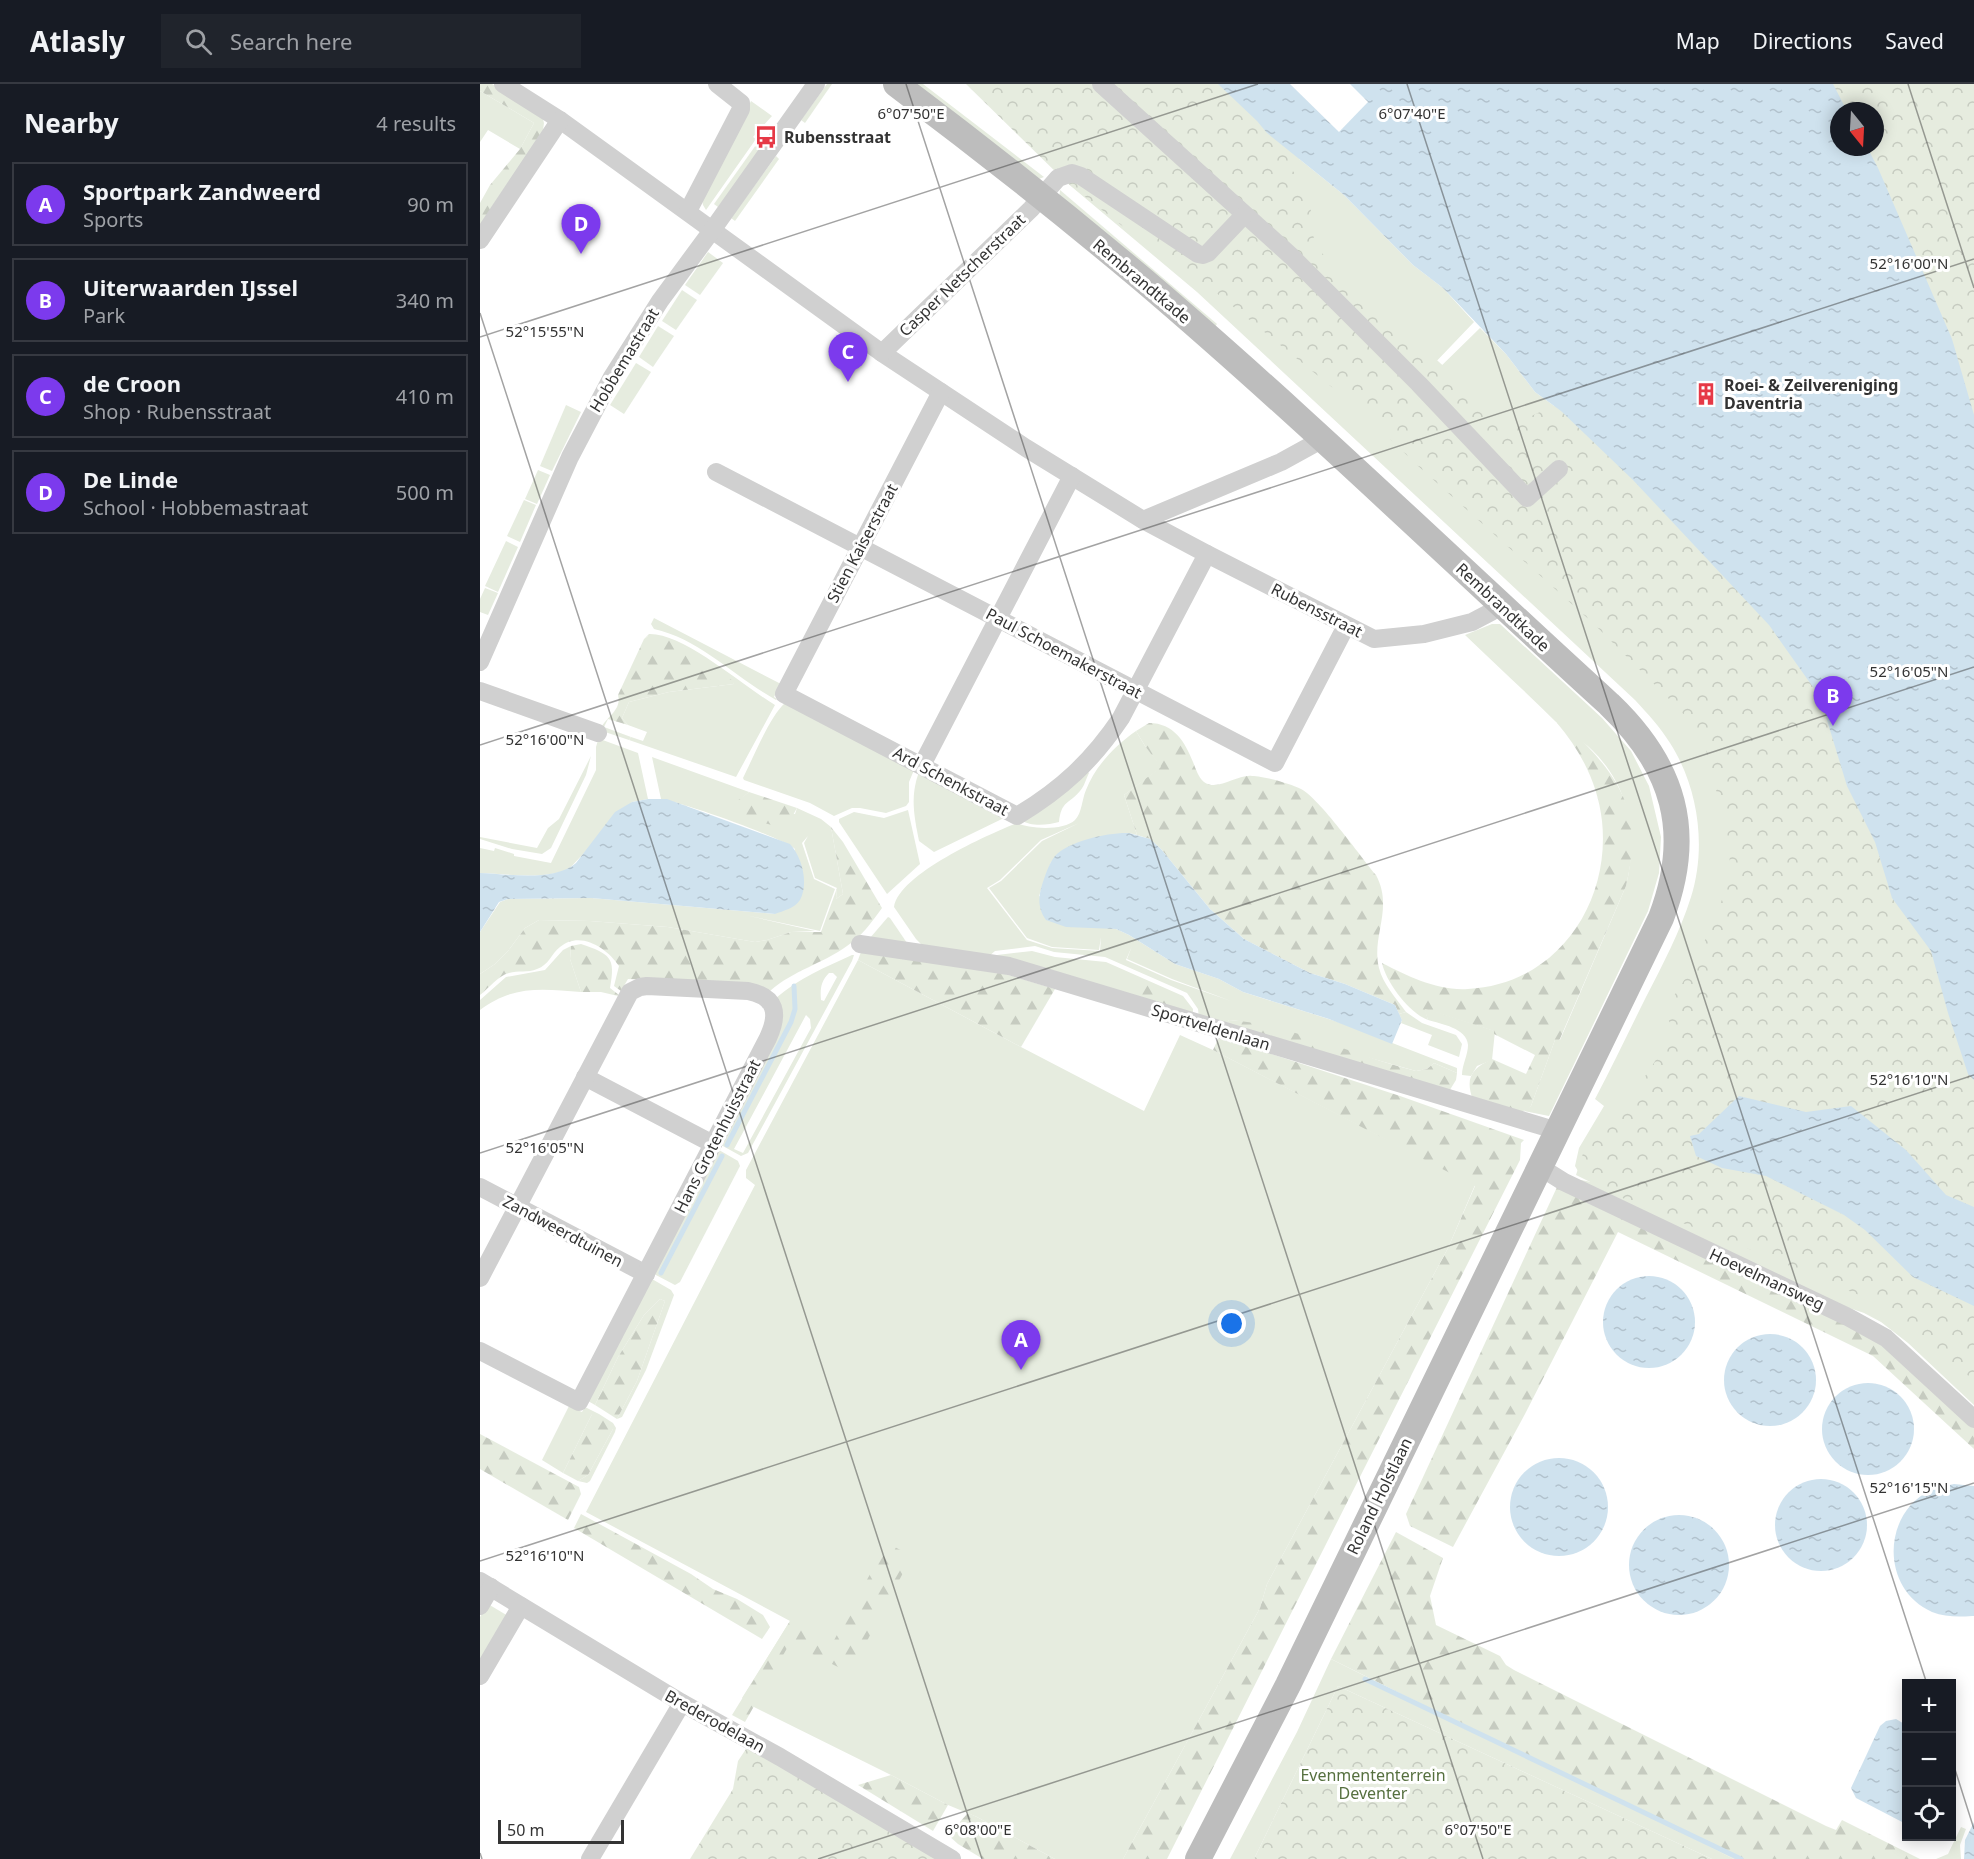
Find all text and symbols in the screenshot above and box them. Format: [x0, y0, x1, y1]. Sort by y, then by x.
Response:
search box [161, 14, 581, 68]
text: Atlasly [30, 22, 125, 60]
icon: search [182, 25, 215, 58]
text: Search here [230, 26, 352, 56]
text: Map [1676, 27, 1720, 55]
text: Directions [1753, 27, 1852, 55]
text: Saved [1885, 27, 1944, 55]
north arrow [1830, 102, 1884, 156]
text: 6°07'50"E [877, 103, 945, 123]
text: 6°07'40"E [1378, 103, 1446, 123]
text: Nearby [24, 105, 119, 141]
text: 4 results [376, 110, 456, 137]
bus stop icon: Rubensstraat [753, 124, 779, 150]
place label: Rubensstraat [784, 126, 891, 148]
text: Sportpark Zandweerd [83, 176, 321, 206]
text: A [39, 191, 52, 218]
text: 90 m [407, 191, 454, 218]
pin: D [562, 204, 600, 254]
text: Sports [83, 206, 143, 233]
street label: Casper Netscherstraat [894, 209, 1030, 341]
street label: Rembrandtkade [1089, 234, 1195, 328]
text: 52°16'00"N [1870, 253, 1948, 273]
text: Uiterwaarden IJssel [83, 272, 298, 302]
text: B [39, 287, 52, 314]
text: 340 m [396, 287, 454, 314]
text: Park [83, 302, 125, 329]
street label: Hobbemastraat [584, 304, 664, 416]
text: 52°15'55"N [506, 321, 584, 341]
pin: C [828, 332, 868, 382]
text: de Croon [83, 368, 181, 398]
place label: Roei- & Zeilvereniging Daventria [1724, 374, 1898, 414]
building icon: Roei- & Zeilvereniging Daventria [1693, 381, 1719, 407]
text: C [39, 383, 52, 410]
text: 410 m [396, 383, 454, 410]
text: Shop · Rubensstraat [83, 398, 271, 425]
text: De Linde [83, 464, 178, 494]
text: D [38, 479, 53, 506]
text: 500 m [396, 479, 454, 506]
street label: Stien Kaiserstraat [821, 480, 903, 606]
text: School · Hobbemastraat [83, 494, 308, 521]
street label: Rembrandtkade [1451, 558, 1555, 656]
street label: Rubensstraat [1268, 578, 1367, 643]
street label: Paul Schoemakerstraat [982, 603, 1146, 704]
text: 52°16'05"N [1870, 661, 1948, 681]
pin: B [1814, 676, 1852, 726]
text: 52°16'00"N [506, 729, 584, 749]
street label: Ard Schenkstraat [889, 741, 1013, 821]
street label: Sportveldenlaan [1149, 999, 1273, 1055]
street label: Hans Grotenhuisstraat [669, 1055, 765, 1217]
text: 52°16'10"N [1870, 1069, 1948, 1089]
text: 52°16'05"N [506, 1137, 584, 1157]
street label: Zandweerdtuinen [499, 1190, 627, 1272]
street label: Hoevelmansweg [1706, 1243, 1828, 1315]
your location [1217, 1309, 1246, 1338]
pin: A [1002, 1320, 1040, 1370]
street label: Roland Holstlaan [1341, 1434, 1417, 1558]
text: 52°16'15"N [1870, 1477, 1948, 1497]
text: 52°16'10"N [506, 1545, 584, 1565]
map controls [1902, 1679, 1956, 1841]
button: + [1902, 1679, 1956, 1733]
street label: Brederodelaan [661, 1684, 769, 1758]
button: − [1902, 1733, 1956, 1787]
park label: Evenmententerrein Deventer [1300, 1764, 1446, 1804]
button: locate [1902, 1787, 1956, 1841]
scale bar [498, 1817, 624, 1844]
text: 50 m [507, 1819, 544, 1841]
text: 6°08'00"E [944, 1819, 1012, 1839]
text: 6°07'50"E [1444, 1819, 1512, 1839]

